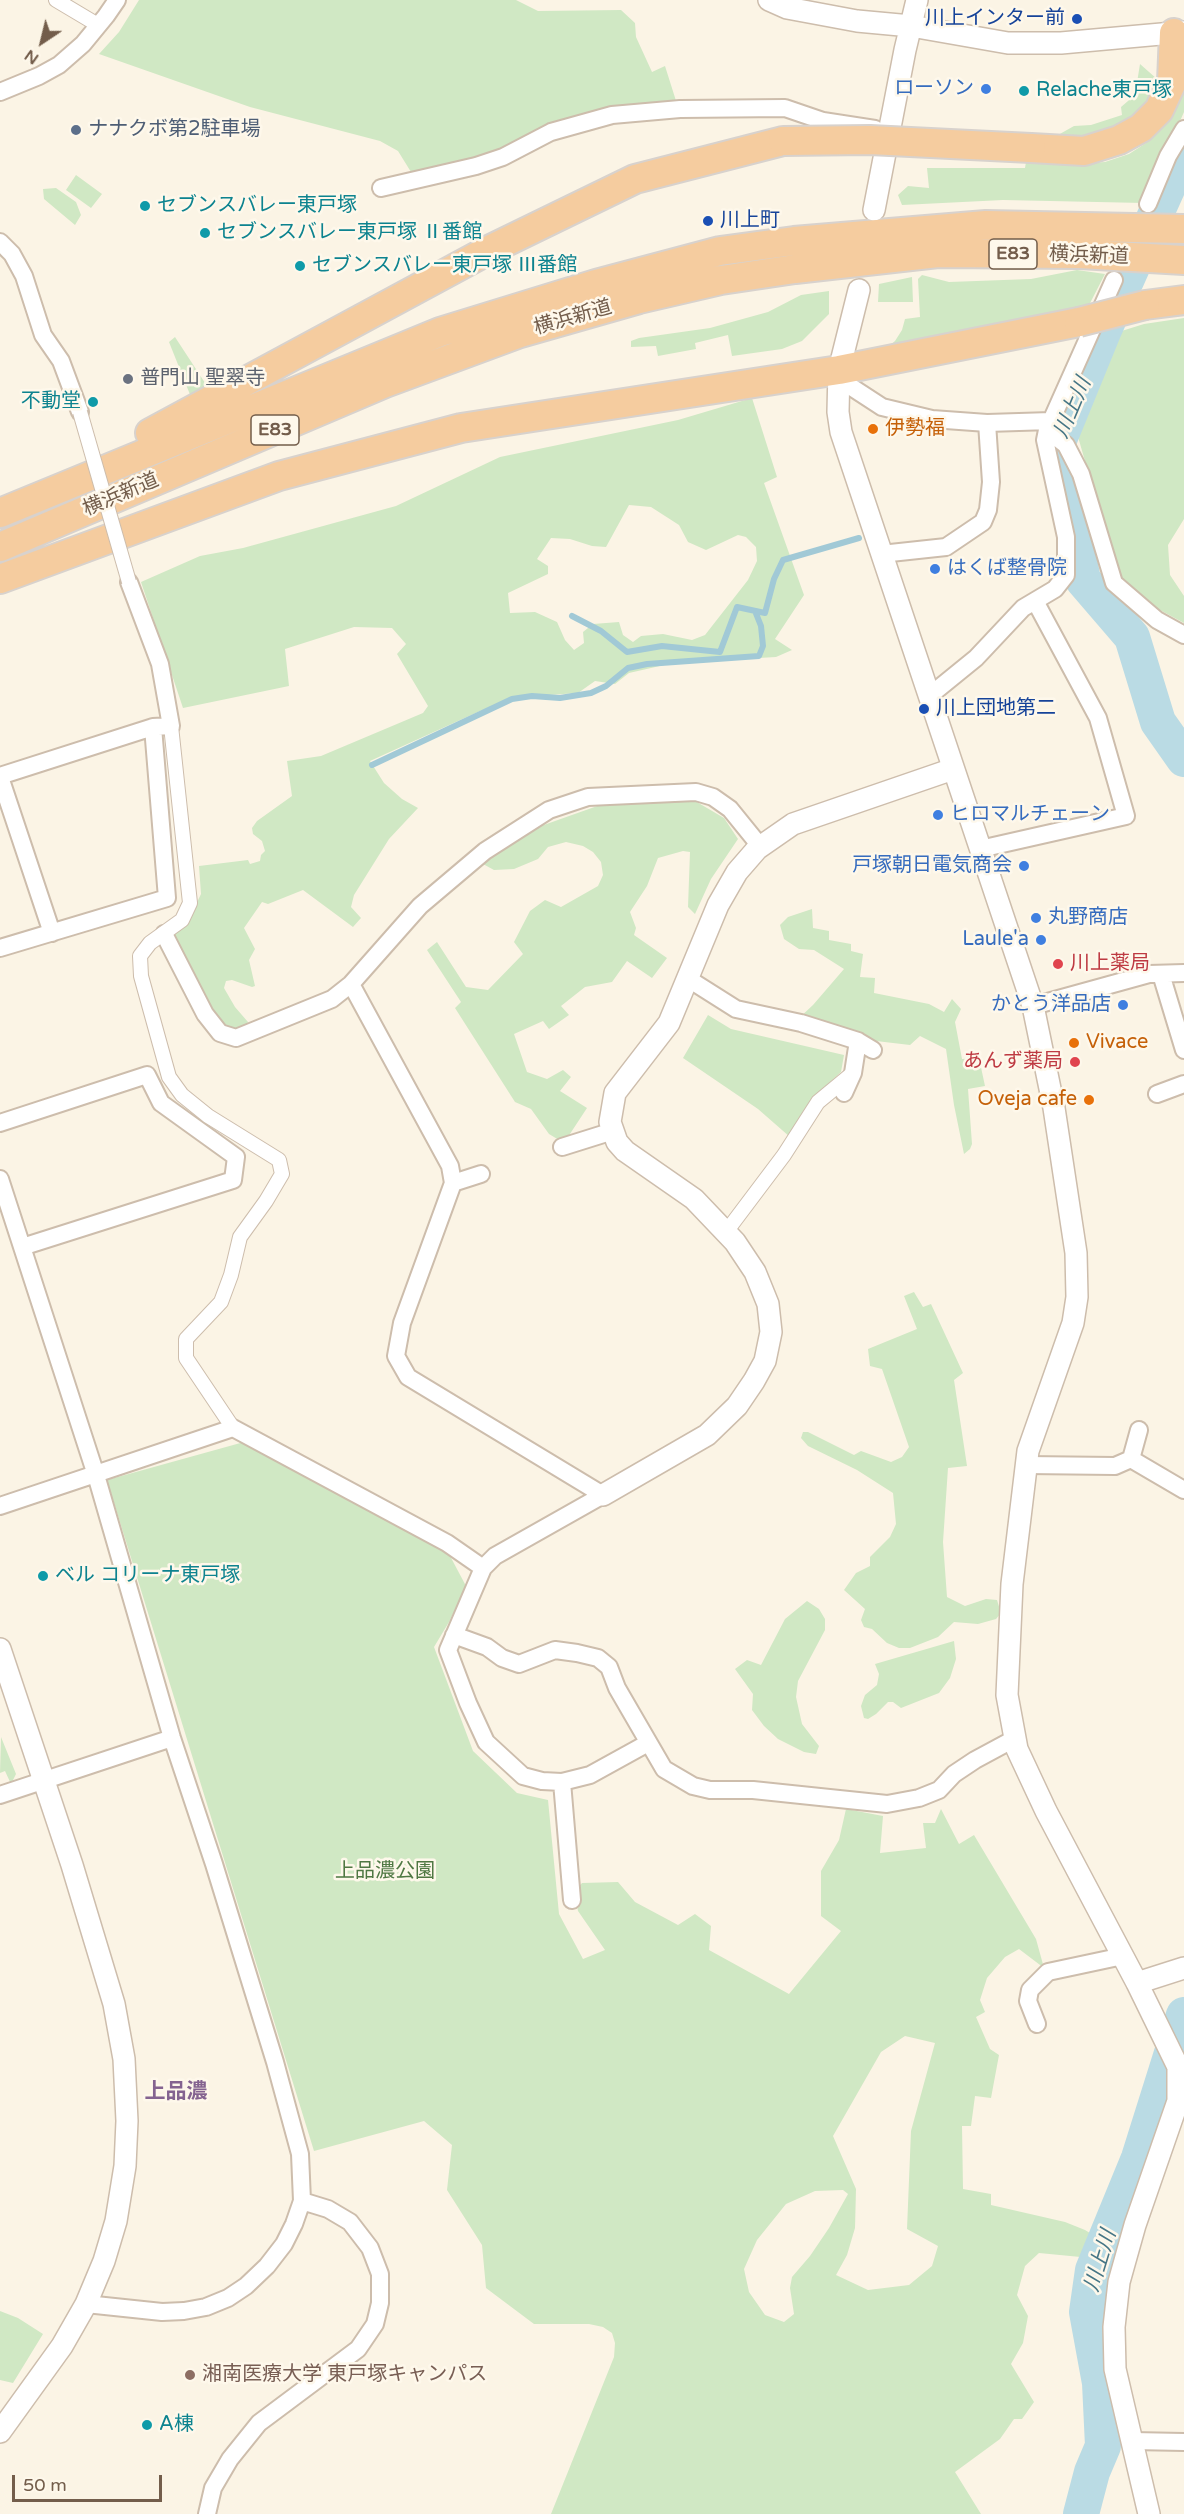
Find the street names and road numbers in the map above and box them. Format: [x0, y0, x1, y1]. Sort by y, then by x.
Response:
road number: E83 [989, 239, 1037, 269]
street label: 横浜新道 [1049, 243, 1129, 269]
street label: 横浜新道 [531, 295, 615, 341]
road number: E83 [251, 415, 299, 445]
street label: 横浜新道 [79, 468, 163, 522]

